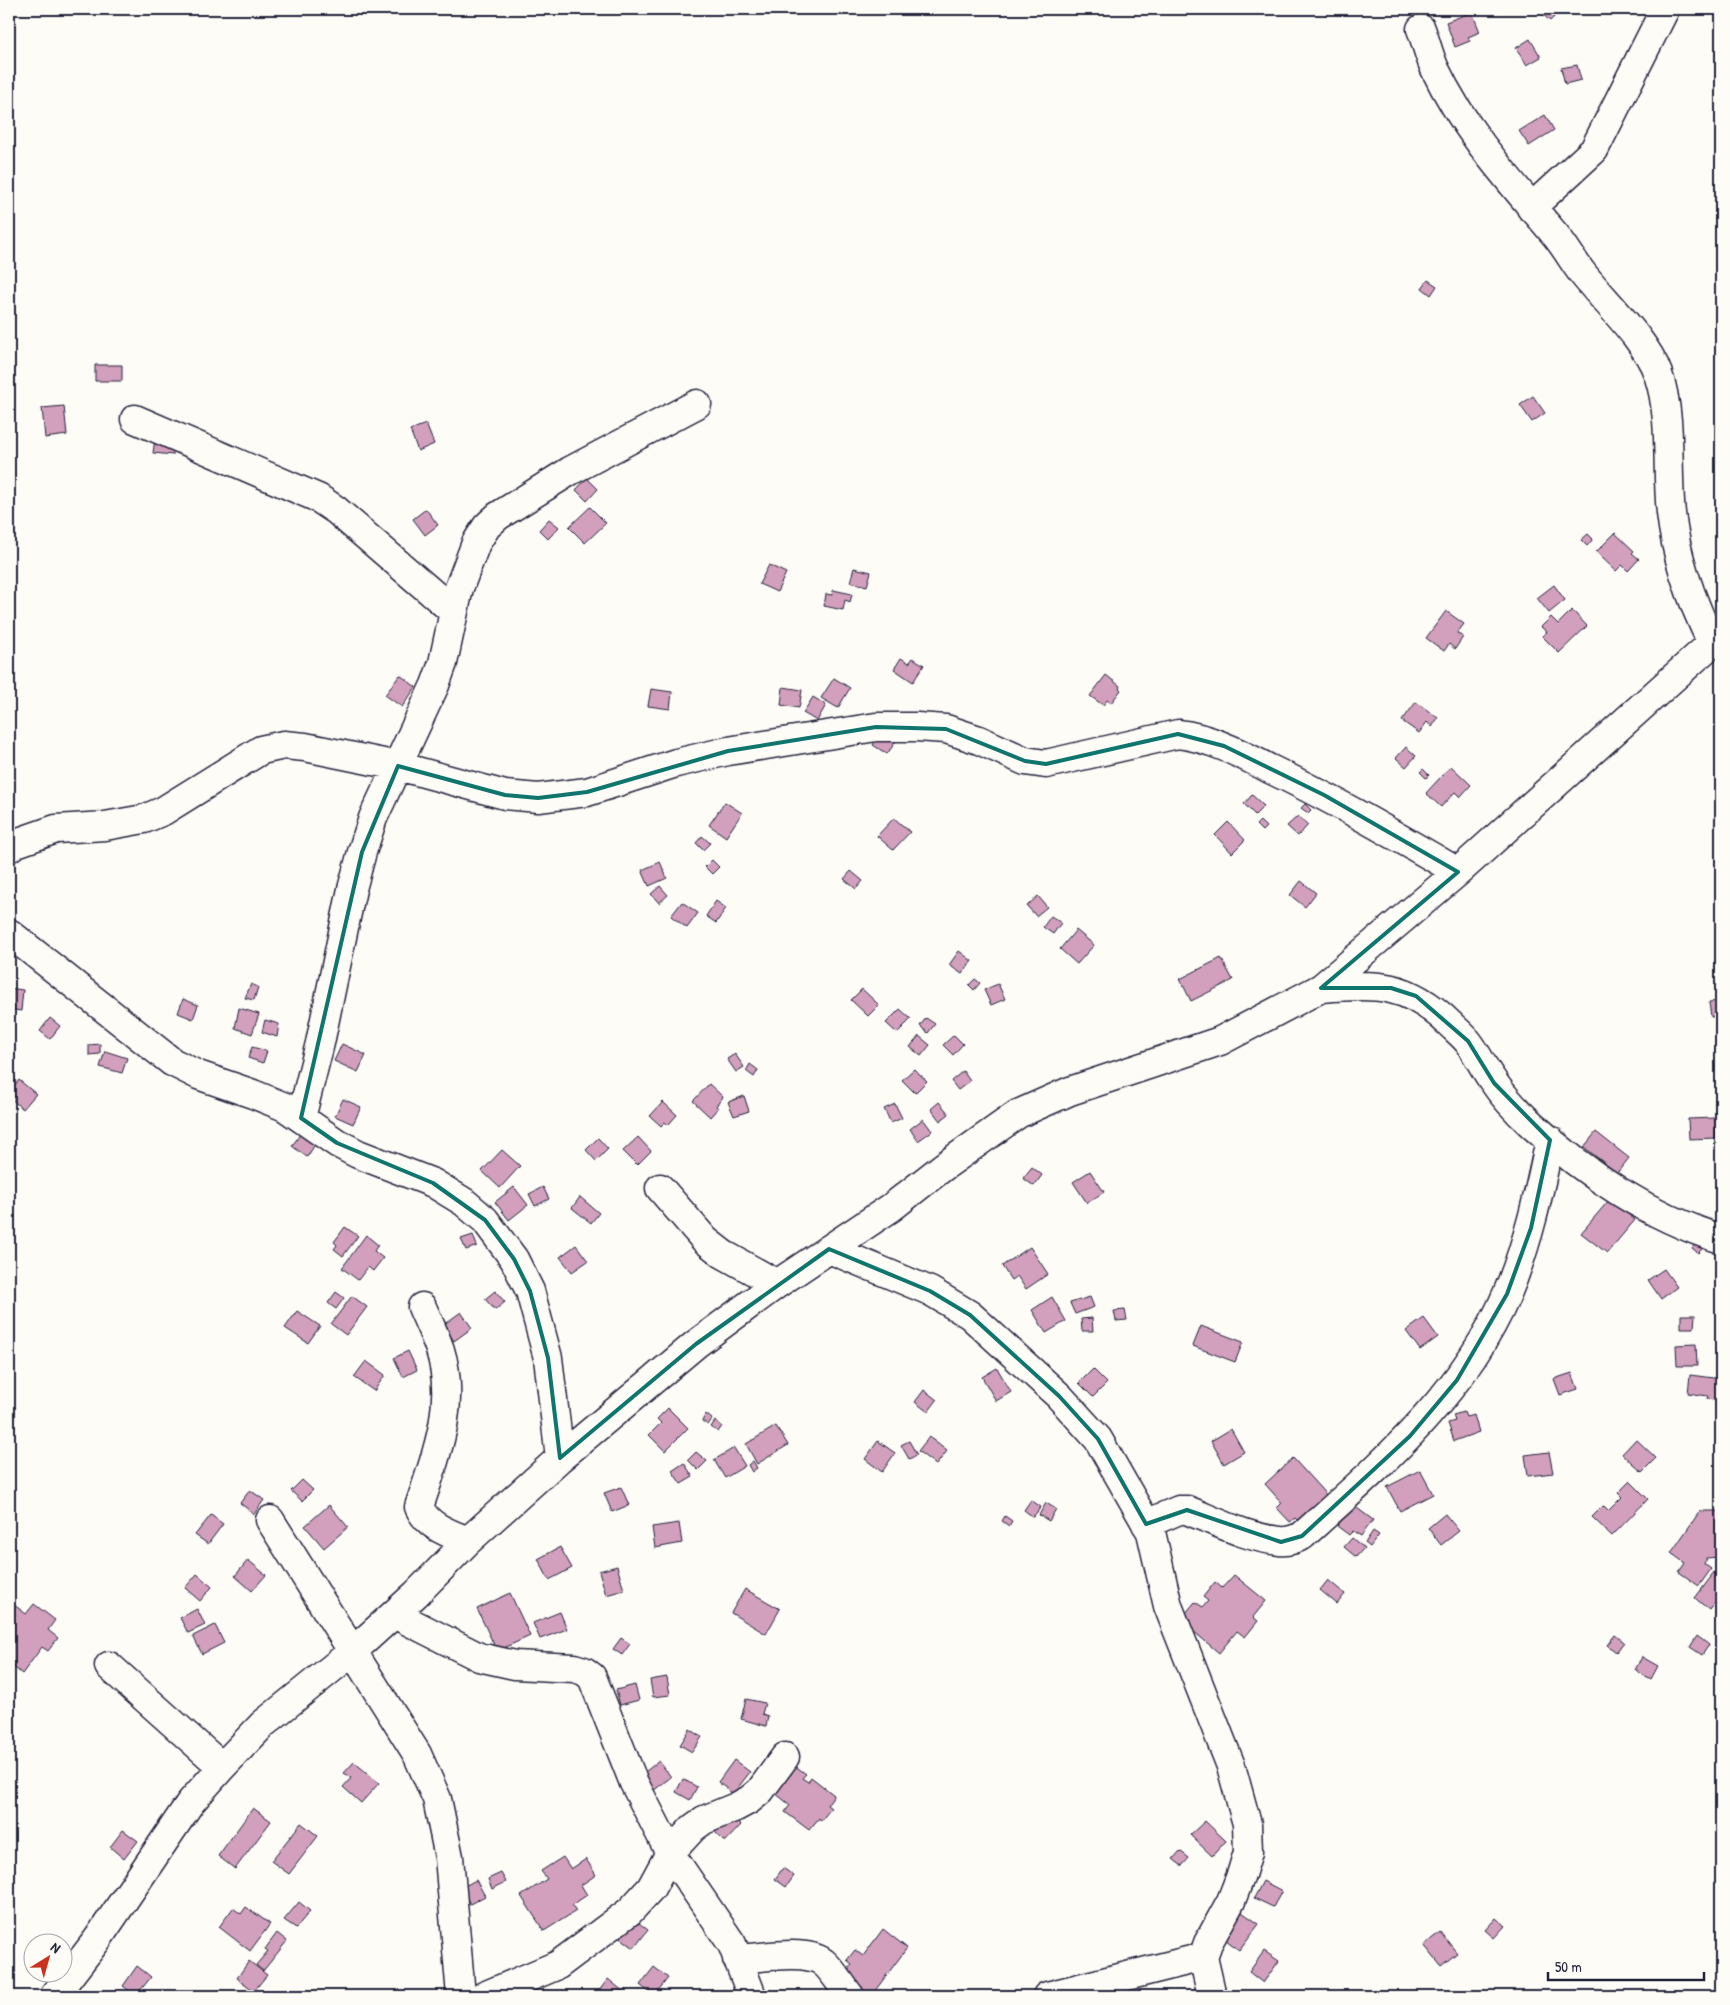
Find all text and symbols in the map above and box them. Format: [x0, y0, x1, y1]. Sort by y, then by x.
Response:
north arrow [22, 1932, 72, 1982]
text: N [47, 1937, 65, 1957]
scale bar [1548, 1950, 1704, 1982]
text: 50 m [1555, 1956, 1582, 1977]

